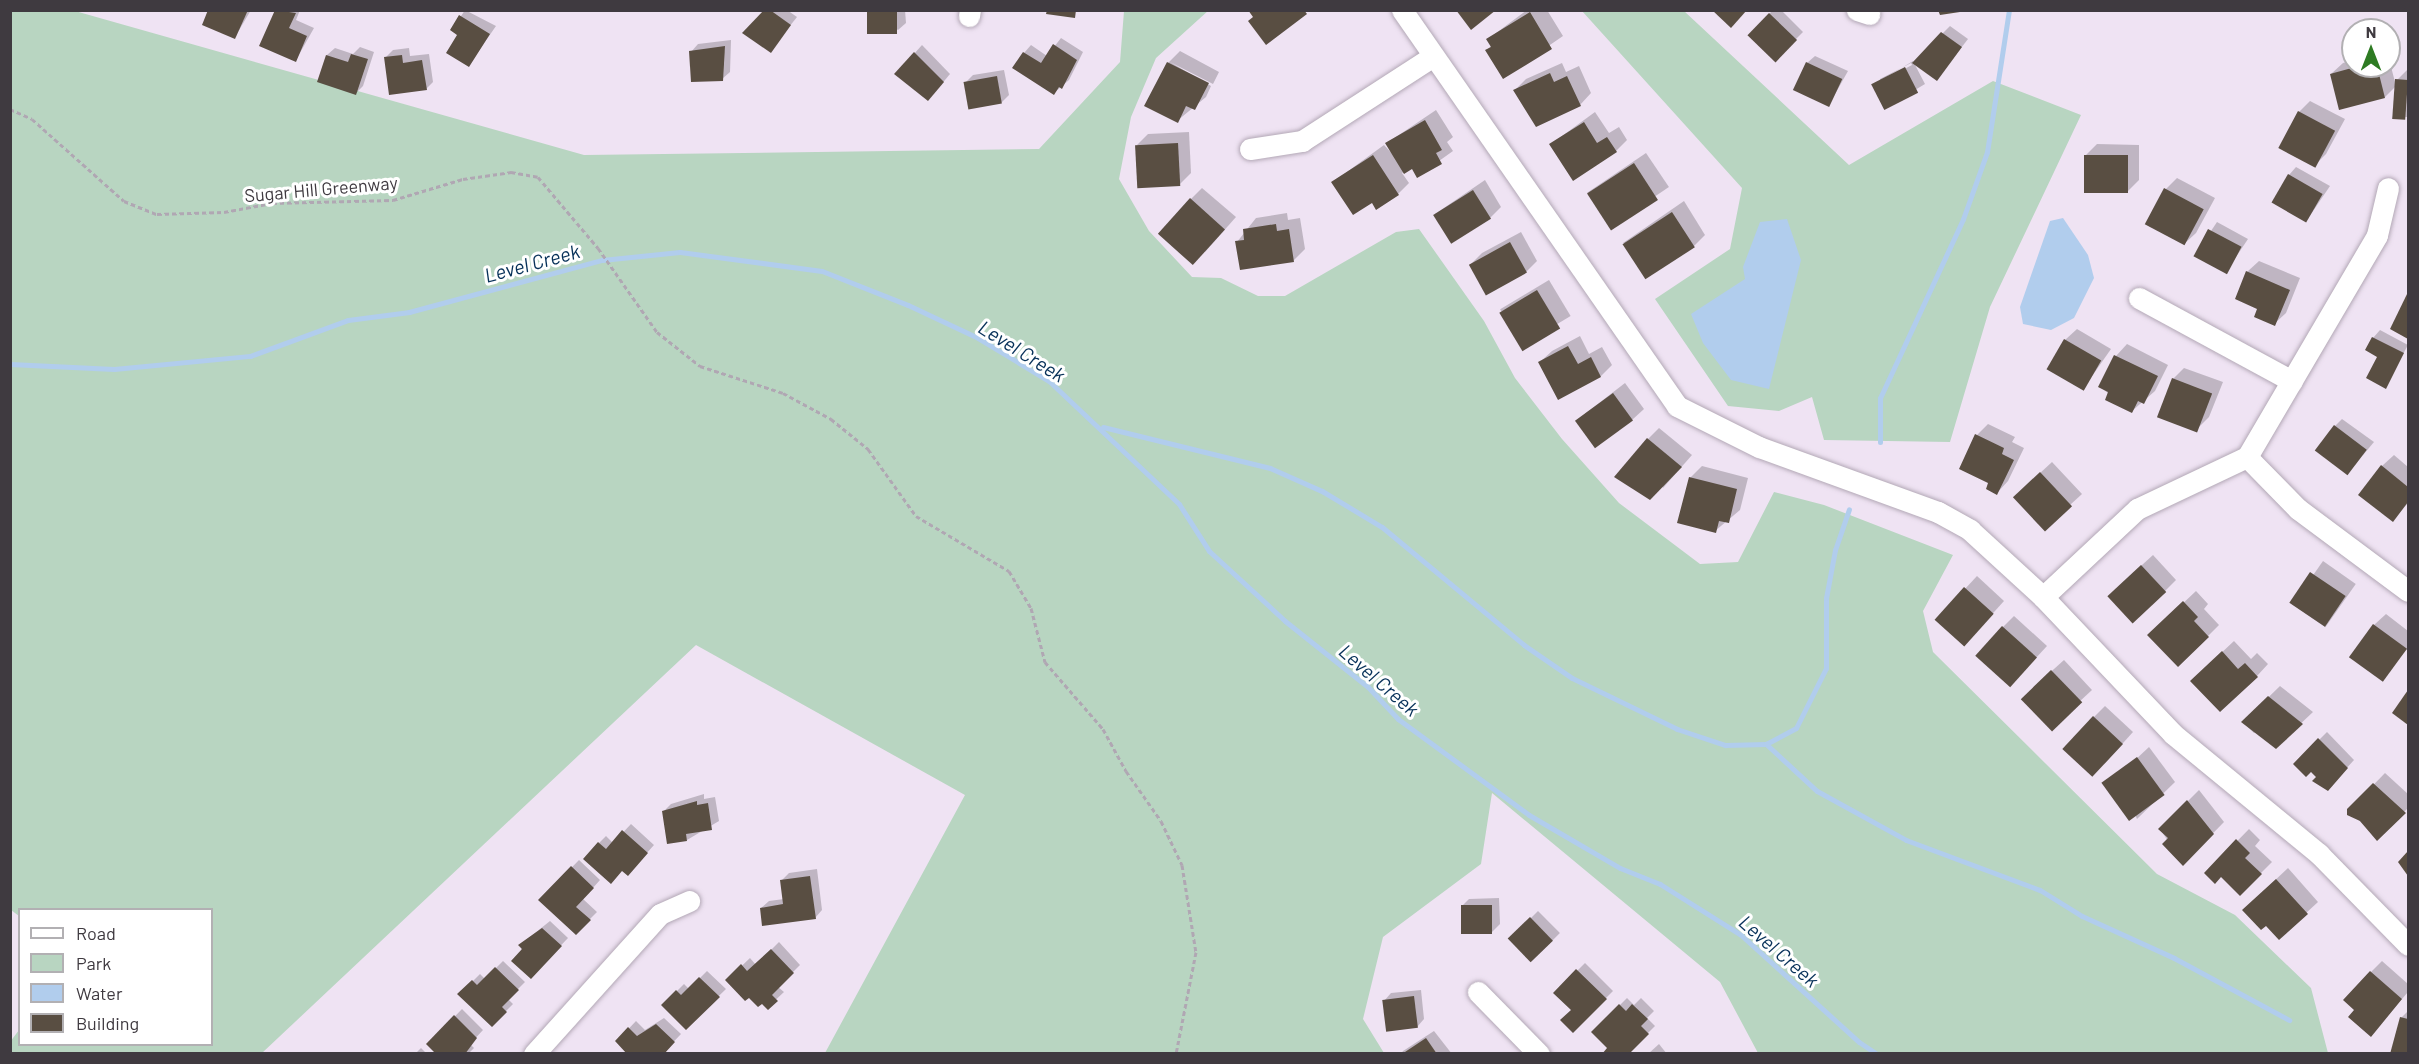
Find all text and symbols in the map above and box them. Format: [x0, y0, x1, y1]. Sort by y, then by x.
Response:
north arrow [2341, 18, 2401, 78]
text: N [2366, 22, 2376, 41]
street label: Sugar Hill Greenway [243, 172, 399, 206]
water label: Level Creek [482, 239, 582, 287]
water label: Level Creek [974, 315, 1070, 387]
water label: Level Creek [1334, 639, 1424, 721]
legend [18, 908, 213, 1046]
water label: Level Creek [1734, 910, 1824, 992]
text: Road [76, 922, 116, 944]
text: Park [76, 952, 111, 974]
text: Water [76, 982, 123, 1004]
text: Building [76, 1012, 139, 1034]

